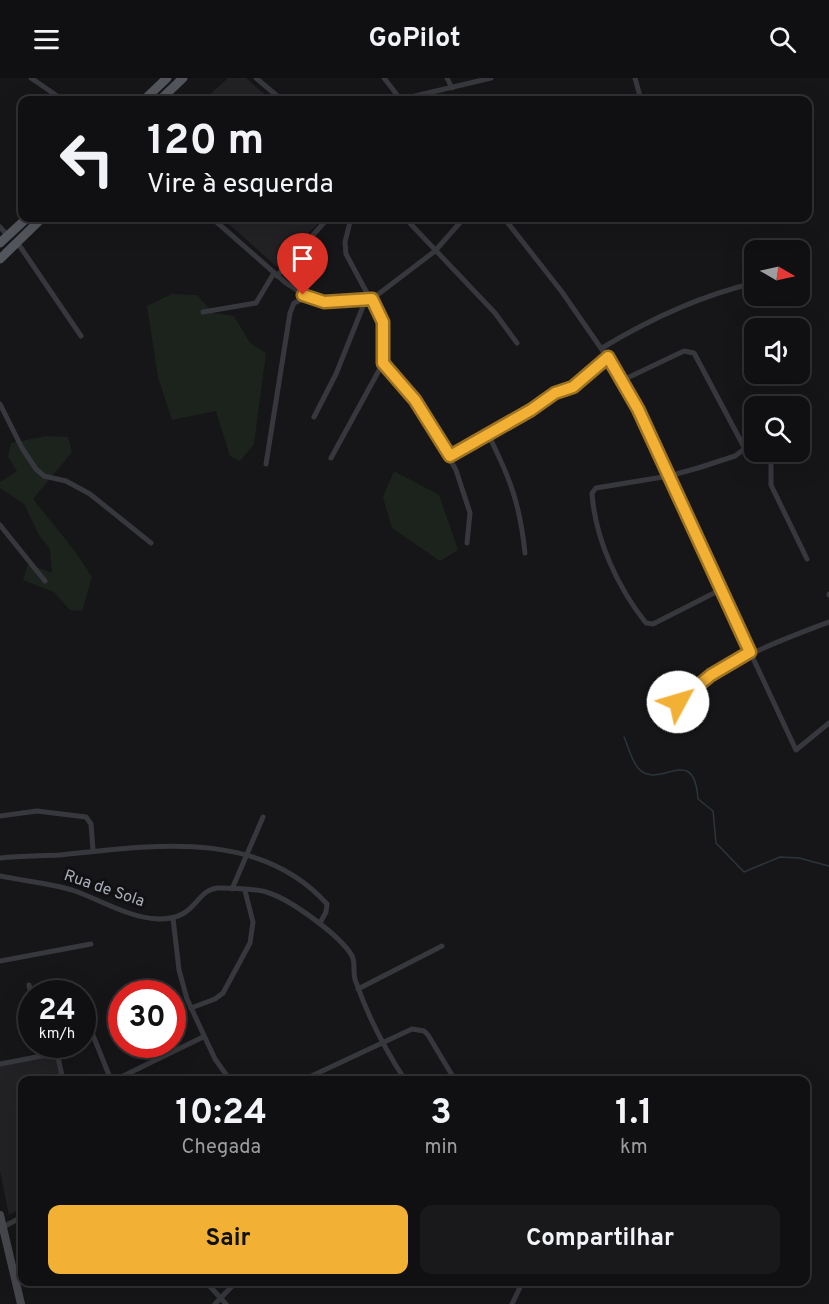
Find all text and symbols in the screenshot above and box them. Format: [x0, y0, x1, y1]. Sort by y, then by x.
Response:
text: GoPilot [368, 22, 461, 56]
icon: menu [30, 23, 63, 56]
icon: search [766, 23, 799, 56]
text: 120 m [147, 116, 264, 169]
icon: left [48, 120, 126, 198]
text: Vire à esquerda [147, 168, 334, 202]
pin [277, 233, 328, 295]
north arrow [744, 240, 810, 306]
map controls [744, 240, 810, 462]
icon: arrive [286, 242, 319, 275]
button: sound [744, 318, 810, 384]
button: search [744, 396, 810, 462]
position arrow [646, 670, 710, 734]
street label: Rua de Sola [61, 866, 147, 912]
speed limit sign: 30 [108, 980, 186, 1058]
text: 24 [38, 993, 76, 1030]
text: km/h [39, 1025, 75, 1044]
text: 10:24 [175, 1091, 267, 1137]
text: 3 [430, 1091, 452, 1137]
text: 1.1 [615, 1091, 653, 1137]
text: Chegada [181, 1135, 261, 1161]
text: min [424, 1135, 458, 1161]
text: km [620, 1135, 648, 1161]
button: Sair [48, 1205, 408, 1274]
button: Compartilhar [420, 1205, 780, 1274]

